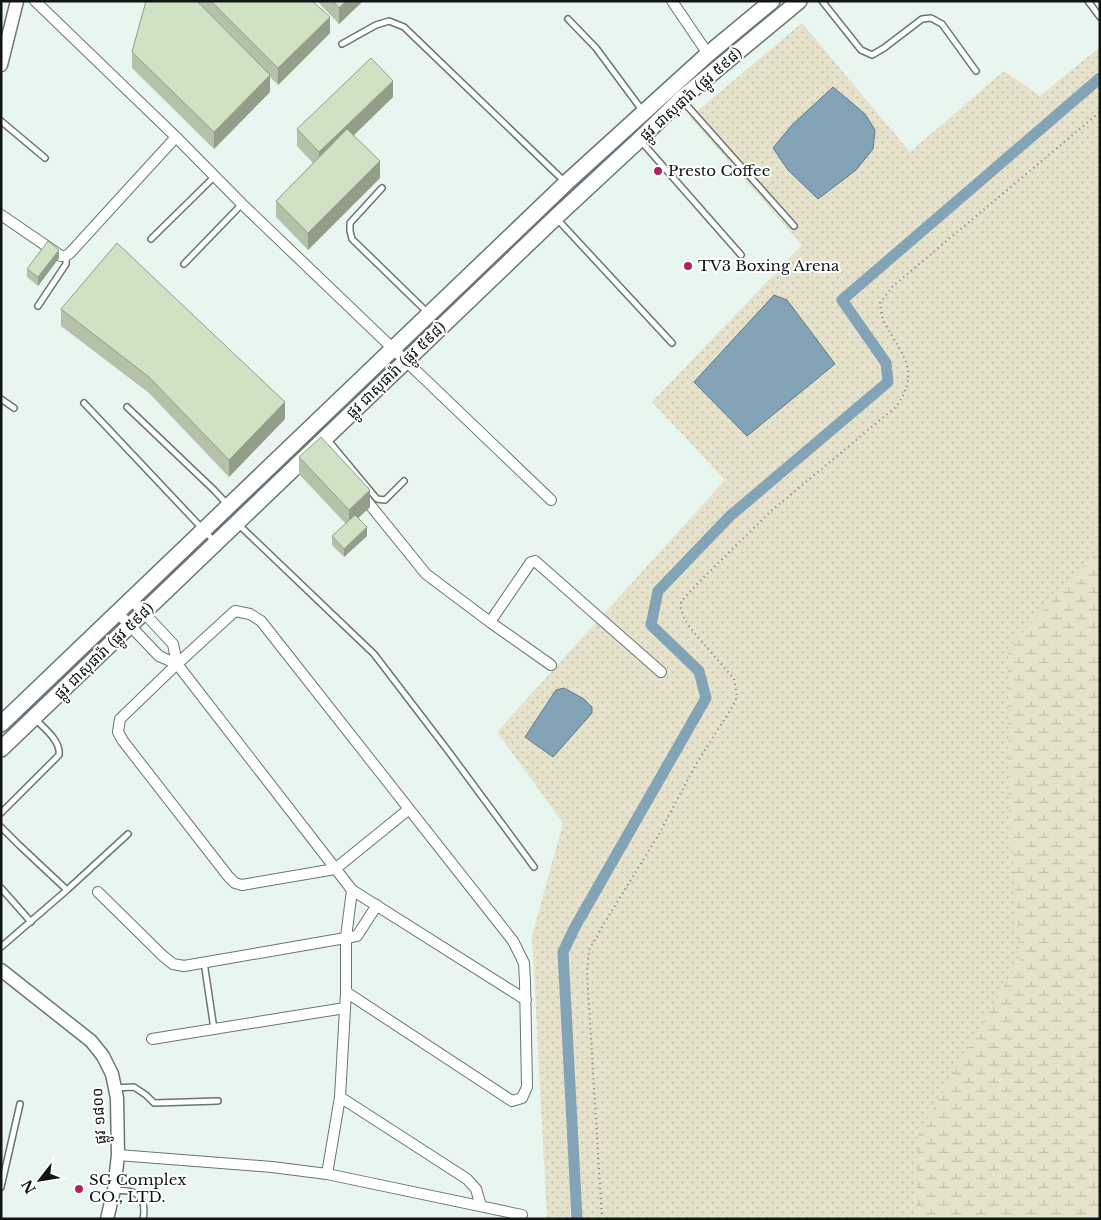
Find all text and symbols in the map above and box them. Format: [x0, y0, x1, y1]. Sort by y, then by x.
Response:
street label: ផ្លូវ ជាសុផារ៉ា (ផ្លូវ ៥៩៨) [636, 43, 749, 148]
place label: Presto Coffee [668, 161, 770, 180]
marker: Presto Coffee [652, 165, 664, 177]
place label: TV3 Boxing Arena [698, 256, 840, 275]
marker: TV3 Boxing Arena [682, 260, 694, 272]
street label: ផ្លូវ ជាសុផារ៉ា (ផ្លូវ ៥៩៨) [342, 317, 453, 425]
street label: ផ្លូវ ជាសុផារ៉ា (ផ្លូវ ៥៩៨) [50, 598, 161, 706]
street label: ផ្លូវ ១៨០០ [87, 1087, 114, 1145]
north arrow [15, 1155, 65, 1205]
place label: SG Complex CO., LTD. [89, 1170, 186, 1206]
text: N [18, 1176, 40, 1197]
marker: SG Complex CO., LTD. [73, 1183, 85, 1195]

